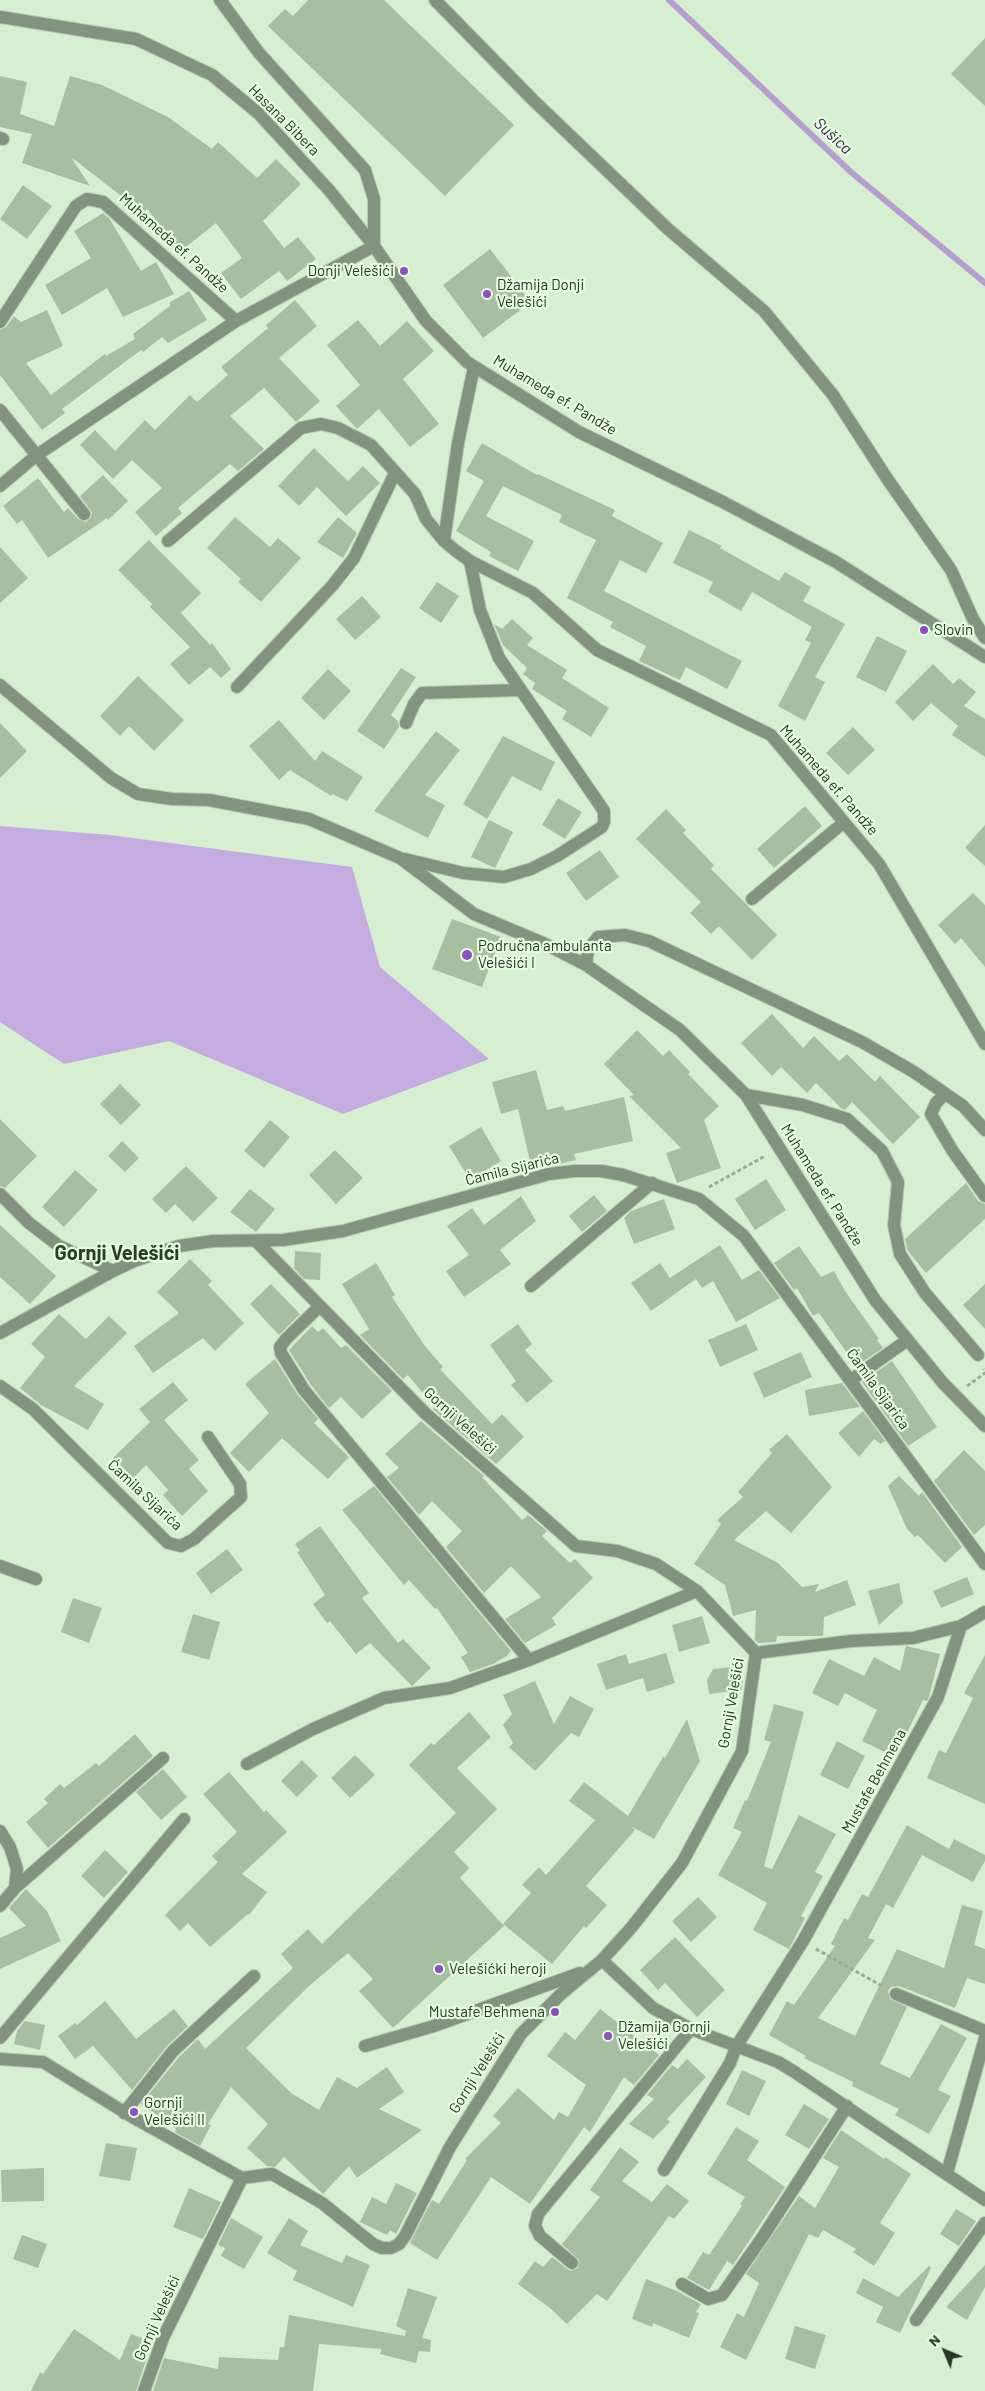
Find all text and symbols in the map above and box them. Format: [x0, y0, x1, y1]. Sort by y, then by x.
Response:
street label: Hasana Bibera [245, 81, 323, 159]
water label: Sušica [810, 113, 856, 159]
street label: Muhameda ef. Pandže [116, 189, 232, 297]
place label: Donji Velešići [308, 262, 394, 280]
marker: Donji Velešići [398, 265, 410, 277]
place label: Džamija Donji Velešići [497, 276, 584, 311]
marker: Džamija Donji Velešići [481, 288, 493, 300]
street label: Muhameda ef. Pandže [490, 351, 620, 439]
place label: Slovin [934, 621, 973, 639]
marker: Slovin [918, 624, 930, 636]
street label: Muhameda ef. Pandže [776, 721, 882, 839]
place label: Područna ambulanta Velešići I [478, 937, 612, 972]
marker: Područna ambulanta Velešići I [460, 948, 474, 962]
street label: Muhameda ef. Pandže [777, 1121, 867, 1249]
street label: Ćamila Sijarića [463, 1149, 561, 1189]
district label: Gornji Velešići [55, 1241, 179, 1265]
street label: Ćamila Sijarića [843, 1345, 913, 1433]
street label: Gornji Velešići [420, 1384, 500, 1458]
street label: Ćamila Sijarića [104, 1456, 186, 1534]
street label: Gornji Velešići [714, 1656, 748, 1750]
street label: Mustafe Behmena [838, 1726, 910, 1836]
place label: Velešićki heroji [449, 1960, 547, 1978]
marker: Velešićki heroji [433, 1963, 445, 1975]
place label: Mustafe Behmena [429, 2003, 545, 2021]
marker: Mustafe Behmena [549, 2006, 561, 2018]
place label: Džamija Gornji Velešići [618, 2018, 711, 2053]
street label: Gornji Velešići [445, 2029, 509, 2117]
marker: Džamija Gornji Velešići [602, 2030, 614, 2042]
place label: Gornji Velešići II [144, 2094, 205, 2129]
marker: Gornji Velešići II [128, 2106, 140, 2118]
street label: Gornji Velešići [130, 2273, 184, 2363]
north arrow [920, 2326, 970, 2376]
text: N [925, 2331, 943, 2349]

